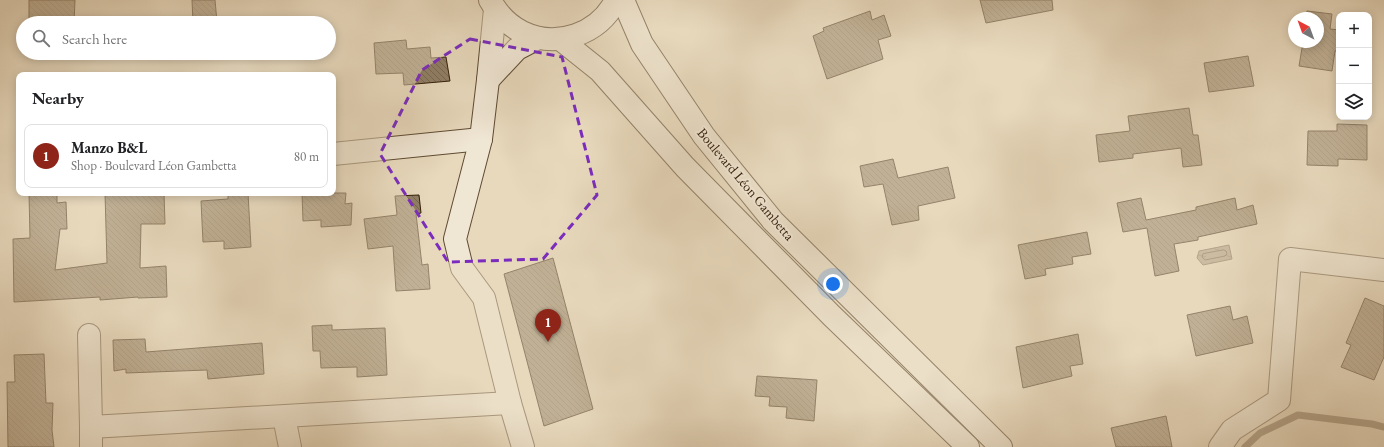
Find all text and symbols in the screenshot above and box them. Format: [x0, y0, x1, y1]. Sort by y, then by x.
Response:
north arrow [1288, 12, 1324, 48]
map controls [1336, 12, 1372, 120]
button: + [1336, 12, 1372, 48]
search box [16, 16, 336, 60]
icon: search [30, 27, 52, 49]
text: Search here [62, 29, 127, 48]
button: − [1336, 48, 1372, 84]
button: layers [1336, 84, 1372, 120]
text: Nearby [32, 87, 84, 109]
street label: Boulevard Léon Gambetta [694, 124, 799, 244]
text: Manzo B&L [71, 138, 147, 157]
text: 1 [43, 148, 49, 165]
text: 80 m [294, 148, 319, 165]
text: Shop · Boulevard Léon Gambetta [71, 157, 236, 174]
your location [823, 274, 843, 294]
pin: 1 [535, 309, 561, 342]

